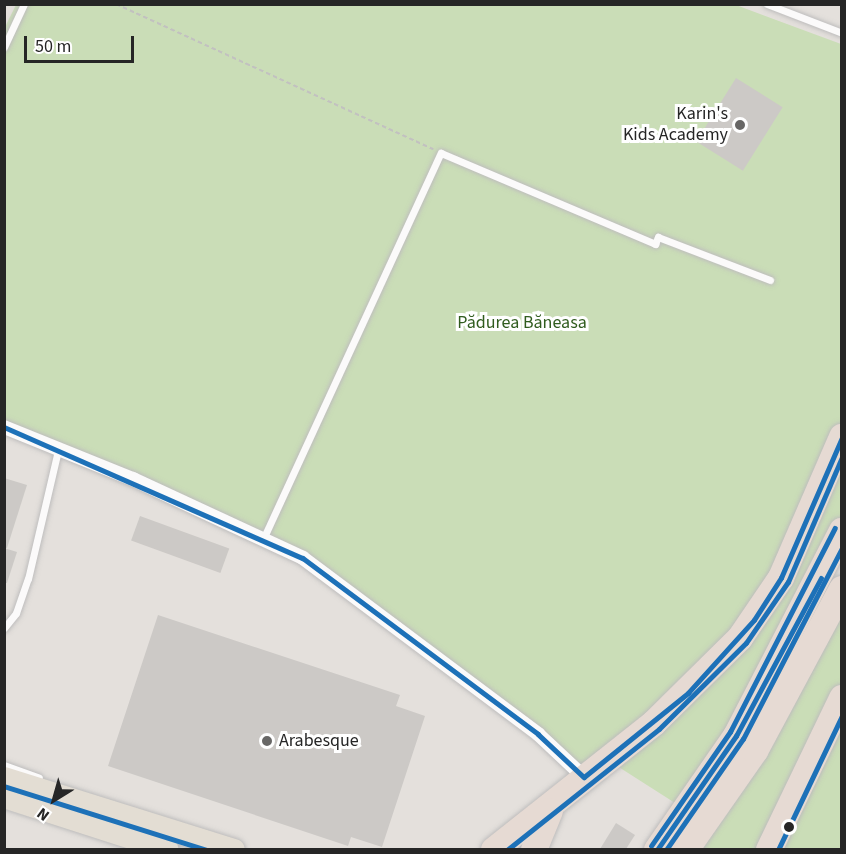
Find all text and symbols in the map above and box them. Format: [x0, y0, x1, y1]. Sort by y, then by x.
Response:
scale bar [27, 24, 136, 62]
text: 50 m [35, 34, 71, 59]
place label: Karin's Kids Academy [623, 104, 728, 146]
marker: Karin's Kids Academy [733, 118, 747, 132]
park label: Pădurea Băneasa [457, 312, 587, 334]
place label: Arabesque [279, 730, 359, 752]
marker: Arabesque [260, 734, 274, 748]
north arrow [24, 770, 84, 830]
text: N [32, 802, 54, 826]
unlabelled marker [783, 821, 795, 833]

